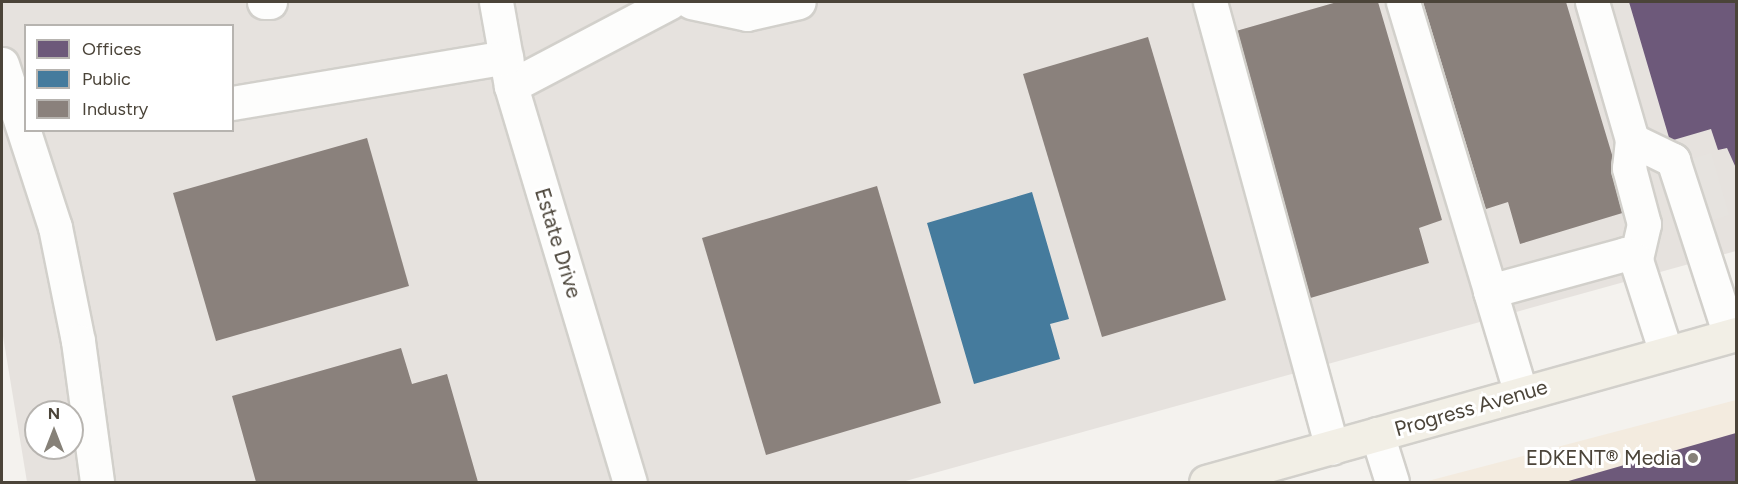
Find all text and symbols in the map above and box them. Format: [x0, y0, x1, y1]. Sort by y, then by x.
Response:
legend [24, 24, 234, 132]
text: Offices [82, 38, 141, 60]
text: Public [82, 68, 131, 90]
text: Industry [82, 98, 148, 120]
street label: Estate Drive [529, 185, 587, 301]
street label: Progress Avenue [1392, 374, 1550, 442]
north arrow [24, 400, 84, 460]
text: N [48, 404, 60, 423]
place label: EDKENT® Media [1526, 445, 1681, 471]
marker: EDKENT® Media [1686, 451, 1700, 465]

